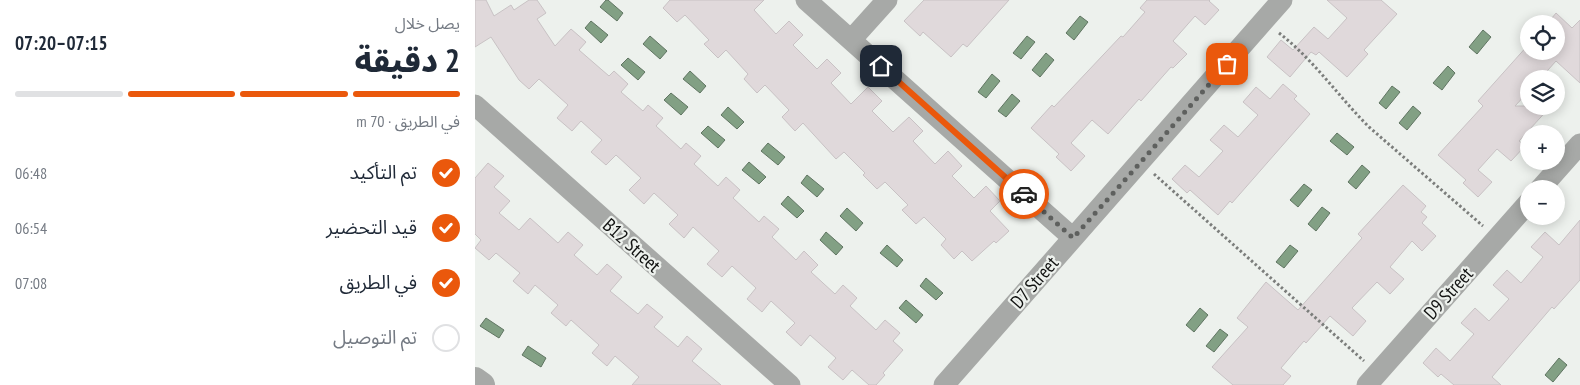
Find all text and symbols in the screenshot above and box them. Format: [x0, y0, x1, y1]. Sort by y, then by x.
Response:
text: يصل خلال [395, 13, 460, 33]
map controls [1520, 15, 1565, 225]
button: locate [1520, 15, 1565, 60]
text: 07:15–07:20 [15, 31, 108, 55]
text: 2 دقيقة [355, 39, 460, 81]
pin [1206, 43, 1248, 85]
pin [860, 45, 902, 87]
icon: bag [1213, 50, 1241, 78]
icon: home [867, 52, 895, 80]
button: layers [1520, 70, 1565, 115]
text: في الطريق · 70 m [356, 111, 460, 131]
button: + [1520, 125, 1565, 170]
icon: check [432, 159, 460, 187]
text: تم التأكيد [350, 160, 417, 184]
text: 06:48 [15, 163, 47, 183]
courier [999, 169, 1049, 219]
icon: car [1010, 180, 1038, 208]
button: − [1520, 180, 1565, 225]
street label: B12 Street [598, 213, 666, 278]
icon: check [432, 214, 460, 242]
text: قيد التحضير [326, 215, 417, 239]
text: 06:54 [15, 218, 47, 238]
street label: D7 Street [1005, 251, 1064, 313]
street label: D9 Street [1418, 261, 1478, 324]
icon: check [432, 269, 460, 297]
text: في الطريق [340, 270, 417, 294]
text: 07:08 [15, 273, 47, 293]
text: تم التوصيل [333, 325, 417, 349]

